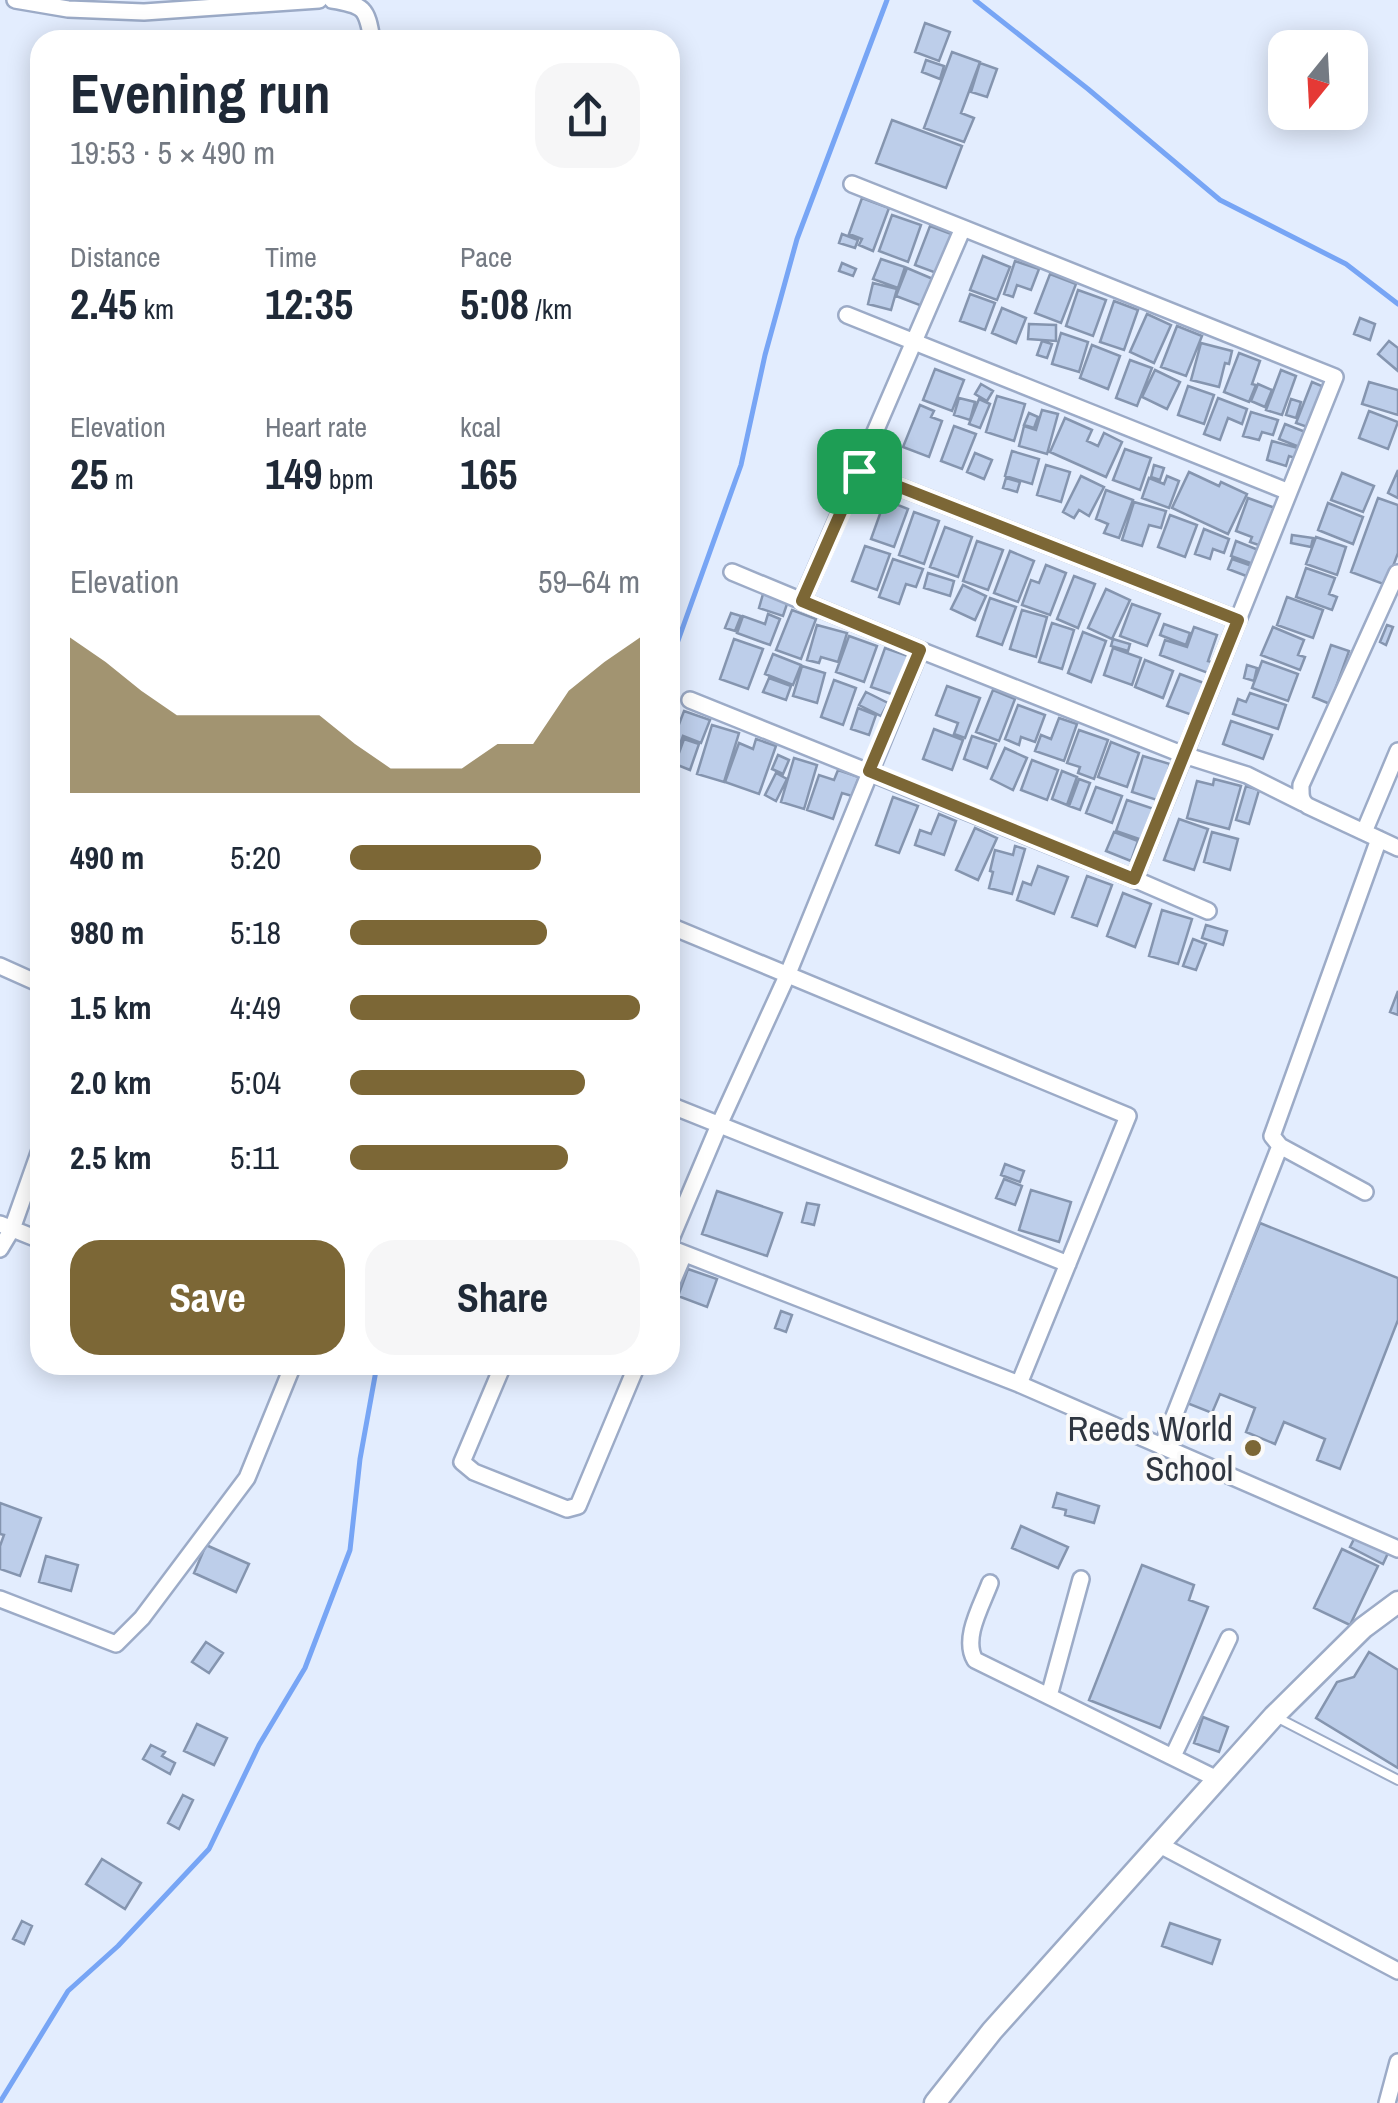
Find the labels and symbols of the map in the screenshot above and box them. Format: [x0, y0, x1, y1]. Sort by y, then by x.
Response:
north arrow [1268, 30, 1368, 130]
pin [817, 429, 902, 514]
place label: Reeds World School [1068, 1405, 1233, 1492]
marker: Reeds World School [1242, 1437, 1264, 1459]

